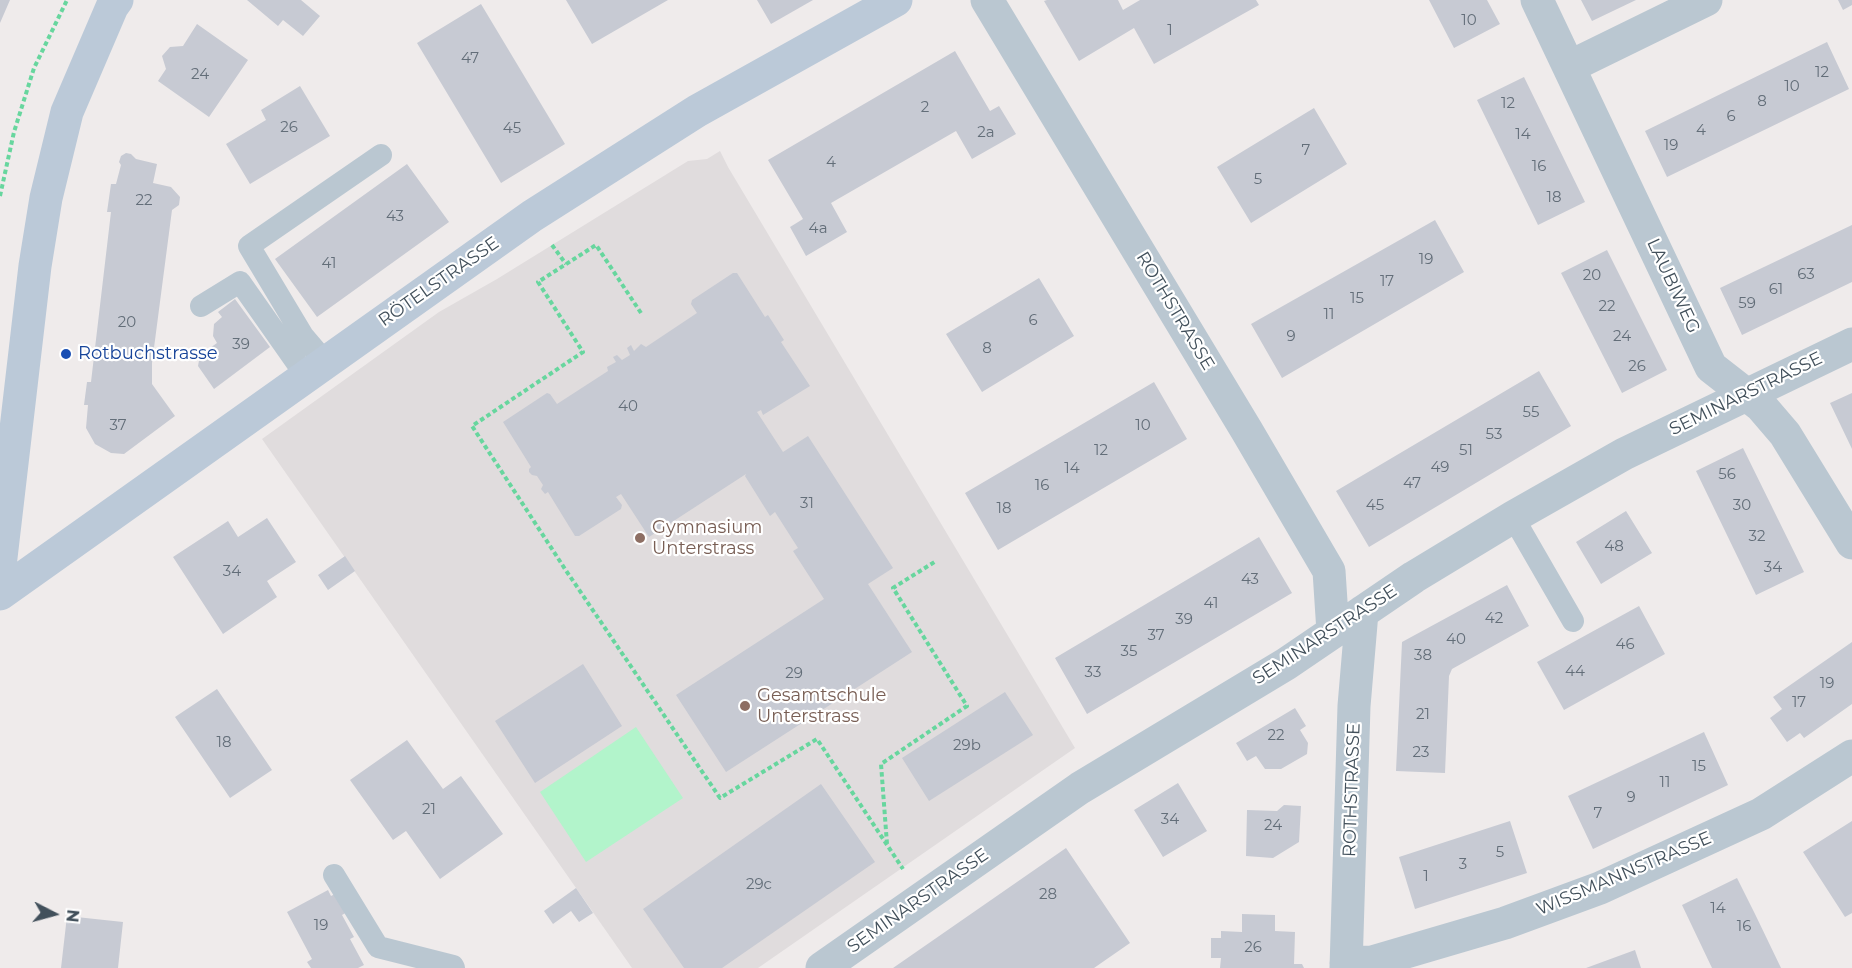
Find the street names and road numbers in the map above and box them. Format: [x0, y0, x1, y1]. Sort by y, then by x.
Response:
street label: RÖTELSTRASSE [375, 232, 503, 332]
street label: LAUBIWEG [1642, 235, 1704, 337]
street label: ROTHSTRASSE [1131, 248, 1219, 374]
street label: SEMINARSTRASSE [1666, 348, 1826, 440]
street label: SEMINARSTRASSE [1249, 580, 1401, 690]
street label: ROTHSTRASSE [1339, 723, 1365, 857]
street label: WISSMANNSTRASSE [1533, 827, 1715, 921]
street label: SEMINARSTRASSE [843, 844, 993, 958]

